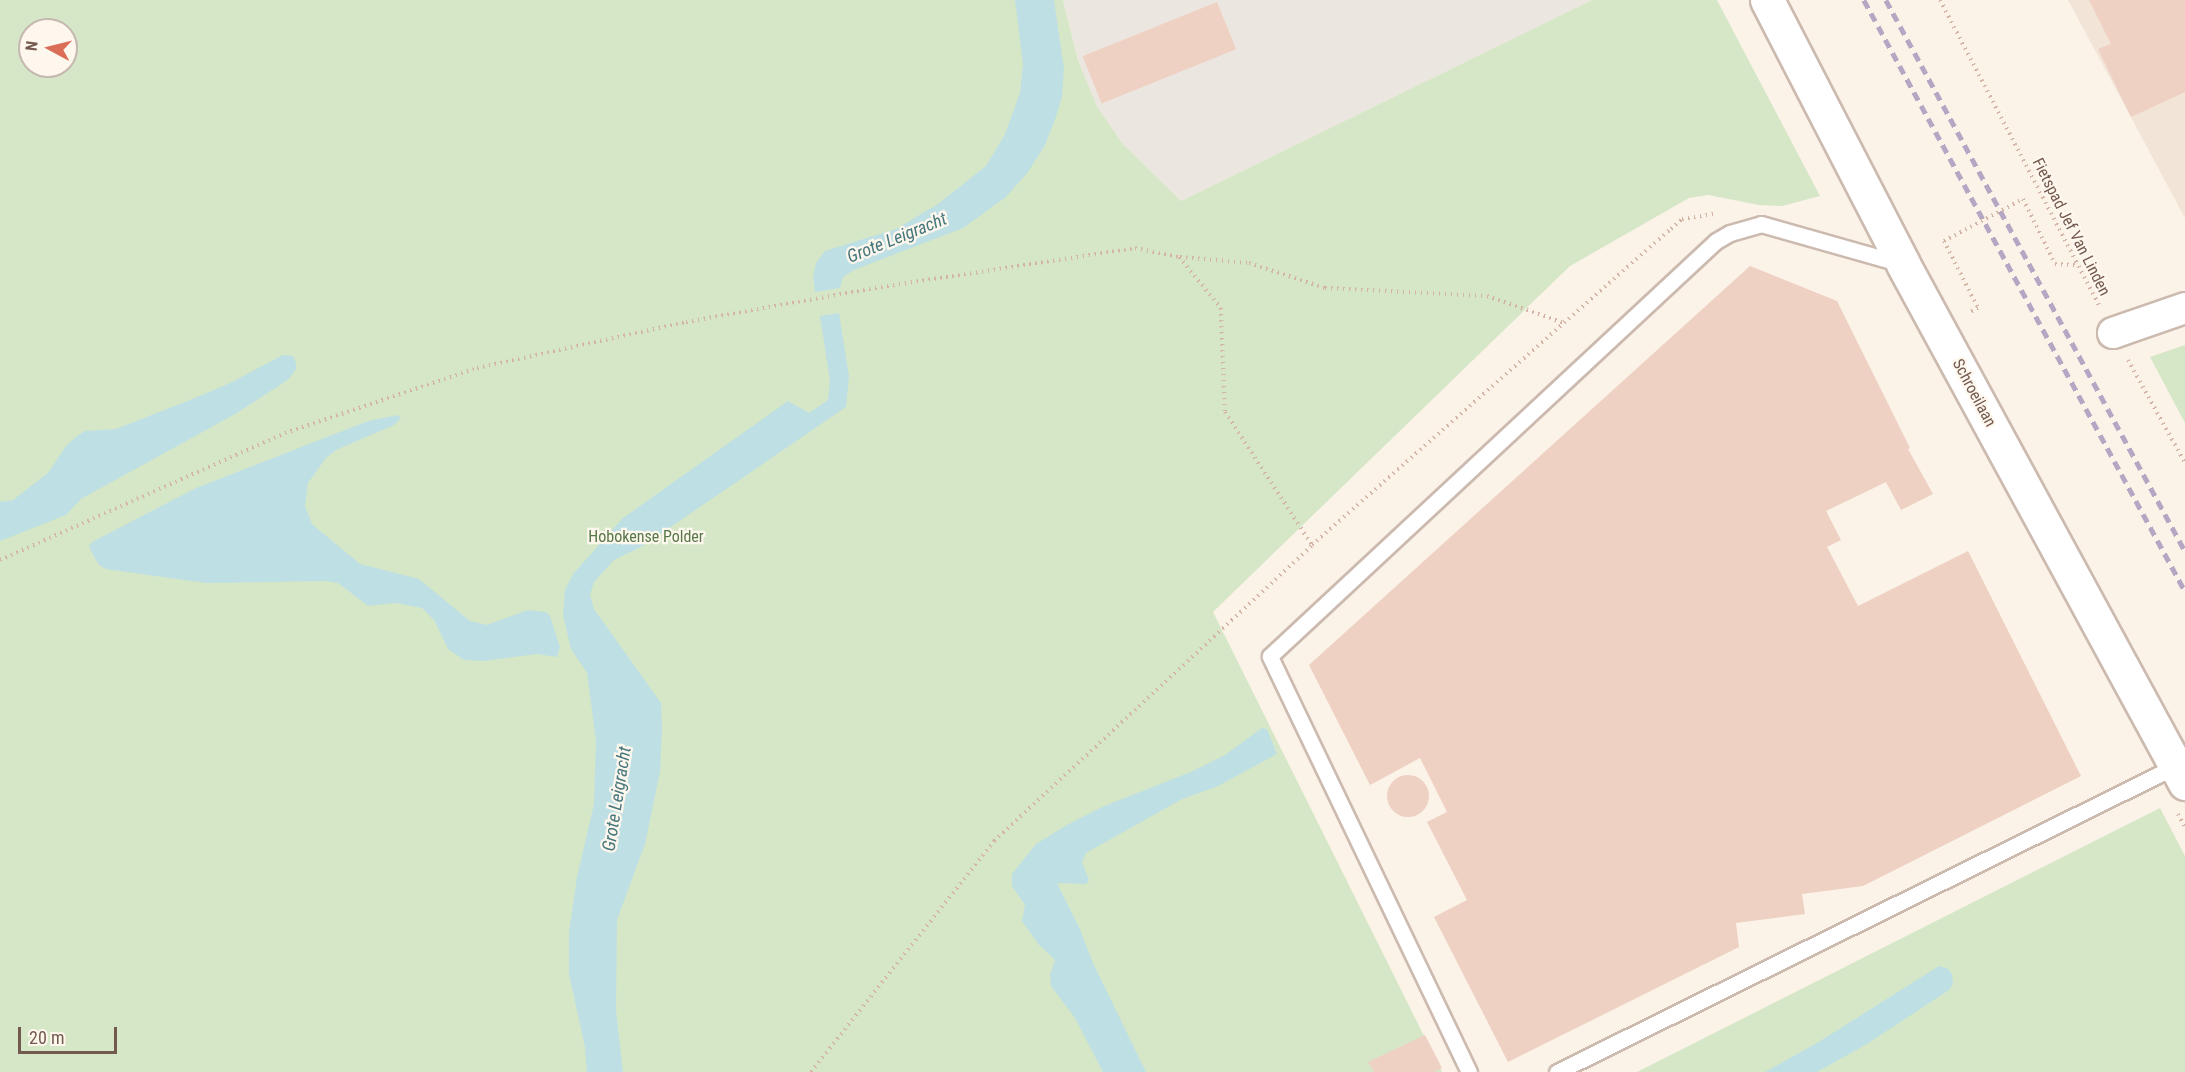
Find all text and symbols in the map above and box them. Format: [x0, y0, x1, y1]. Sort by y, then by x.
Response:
north arrow [18, 18, 78, 78]
text: N [22, 40, 42, 52]
street label: Fietspad Jef Van Linden [2028, 155, 2114, 299]
water label: Grote Leigracht [844, 208, 950, 268]
street label: Schroeilaan [1948, 356, 2000, 430]
park label: Hobokense Polder [588, 527, 704, 547]
water label: Grote Leigracht [598, 745, 636, 853]
scale bar [21, 1015, 120, 1053]
text: 20 m [29, 1027, 64, 1048]

